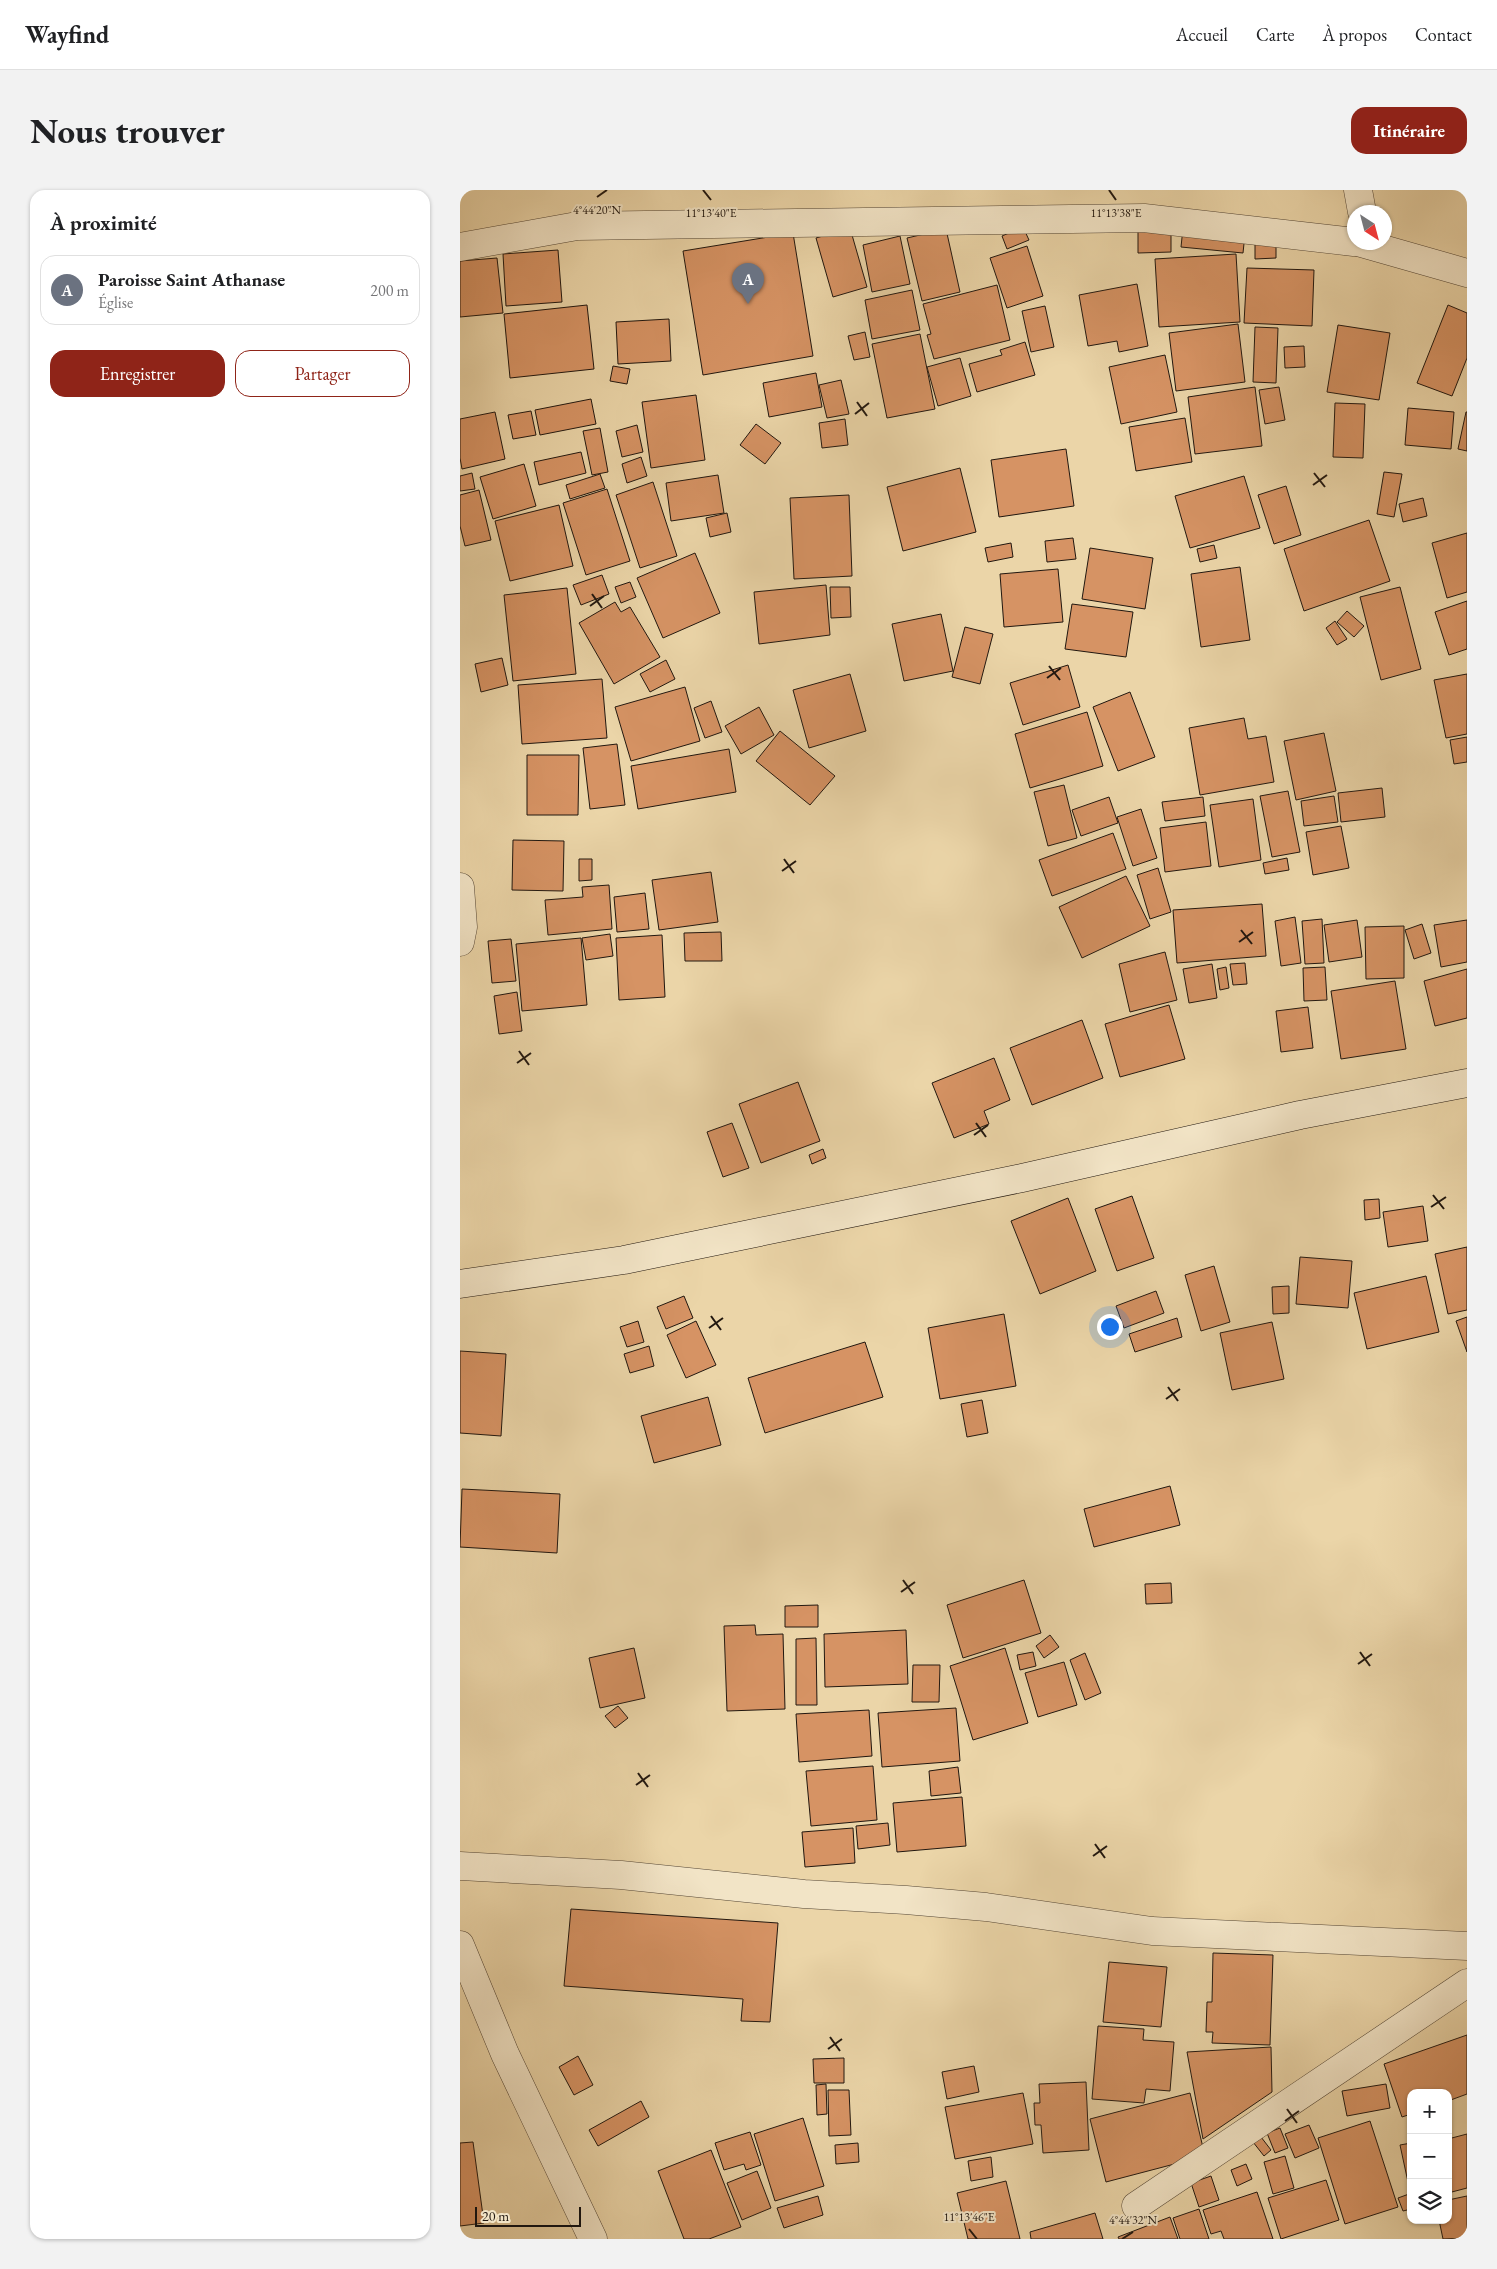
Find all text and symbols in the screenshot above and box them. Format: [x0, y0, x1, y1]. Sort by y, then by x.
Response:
text: Wayfind [25, 19, 109, 50]
text: Accueil [1176, 23, 1228, 46]
text: Carte [1256, 23, 1295, 46]
text: À propos [1323, 23, 1387, 46]
text: Contact [1415, 23, 1472, 46]
button: Itinéraire [1351, 107, 1467, 154]
text: Nous trouver [30, 108, 225, 153]
text: 4°44'20"N [573, 202, 622, 218]
text: 11°13'40"E [685, 205, 737, 221]
text: 11°13'38"E [1090, 205, 1142, 221]
north arrow [1347, 205, 1392, 250]
text: À proximité [50, 209, 157, 236]
pin: A [732, 263, 764, 304]
text: Paroisse Saint Athanase [98, 267, 285, 292]
text: A [61, 280, 73, 301]
text: 200 m [370, 280, 409, 301]
text: Église [98, 292, 133, 313]
button: Enregistrer [50, 350, 225, 397]
button: Partager [235, 350, 410, 397]
your location [1097, 1314, 1123, 1340]
map controls [1407, 2089, 1452, 2224]
button: + [1407, 2089, 1452, 2134]
button: − [1407, 2134, 1452, 2179]
button: layers [1407, 2179, 1452, 2224]
scale bar [475, 2204, 581, 2227]
text: 20 m [482, 2207, 509, 2225]
text: 11°13'46"E [943, 2209, 995, 2225]
text: 4°44'32"N [1109, 2212, 1158, 2228]

